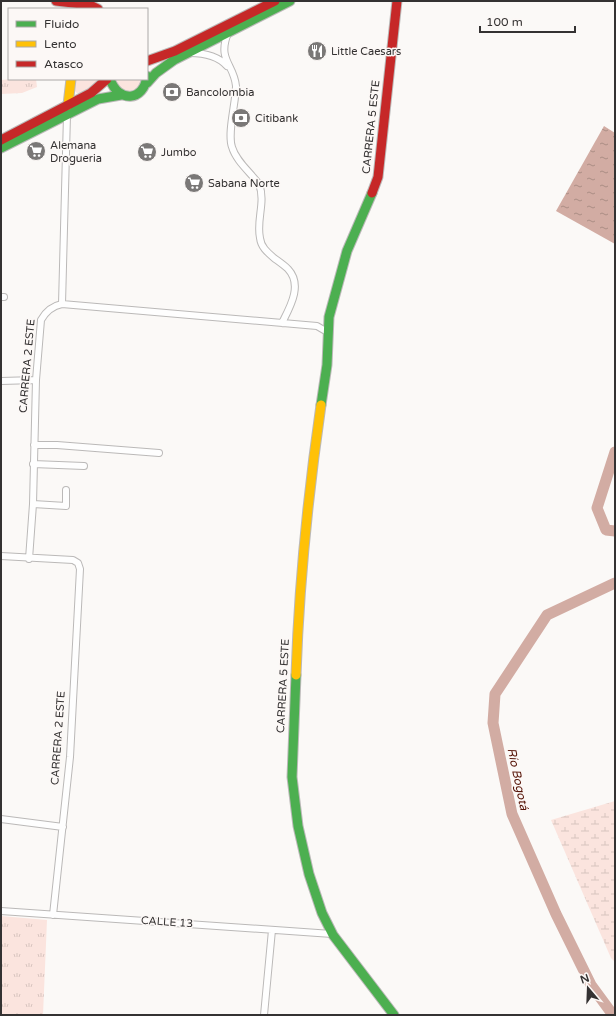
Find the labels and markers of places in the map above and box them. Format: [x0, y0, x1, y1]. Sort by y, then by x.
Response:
restaurant icon: Little Caesars [306, 40, 328, 62]
place label: Little Caesars [331, 45, 401, 58]
bank icon: Bancolombia [161, 81, 183, 103]
place label: Bancolombia [186, 86, 254, 99]
bank icon: Citibank [230, 107, 252, 129]
place label: Citibank [255, 112, 298, 125]
place label: Alemana Drogueria [50, 139, 102, 165]
supermarket icon: Alemana Drogueria [25, 140, 47, 162]
supermarket icon: Jumbo [136, 141, 158, 163]
place label: Jumbo [161, 146, 197, 159]
supermarket icon: Sabana Norte [183, 172, 205, 194]
place label: Sabana Norte [208, 177, 280, 190]

